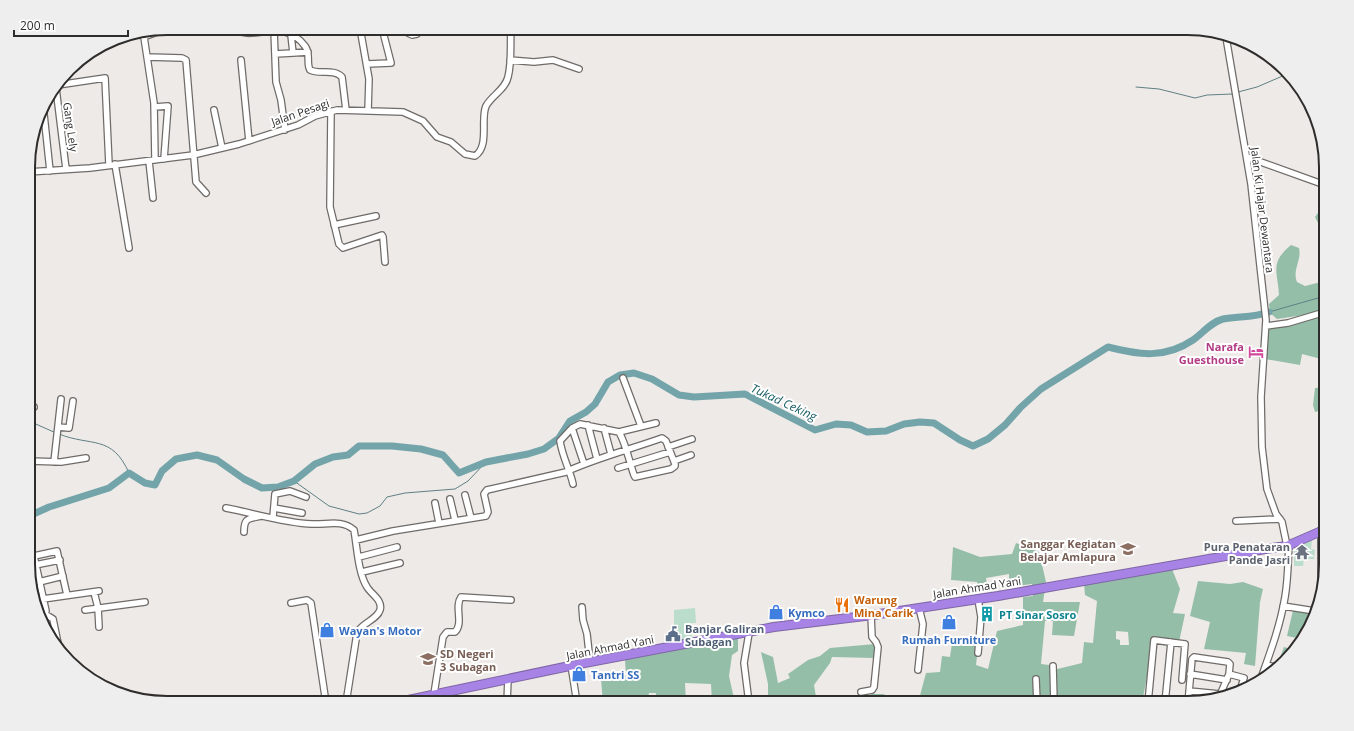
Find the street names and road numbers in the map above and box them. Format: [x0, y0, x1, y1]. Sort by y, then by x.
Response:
street label: Jalan Pesagi [268, 95, 331, 129]
street label: Gang Lely [60, 101, 82, 153]
street label: Jalan Ki Hajar Dewantara [1248, 145, 1278, 274]
street label: Jalan Ahmad Yani [931, 573, 1022, 602]
street label: Jalan Ahmad Yani [564, 631, 655, 663]

